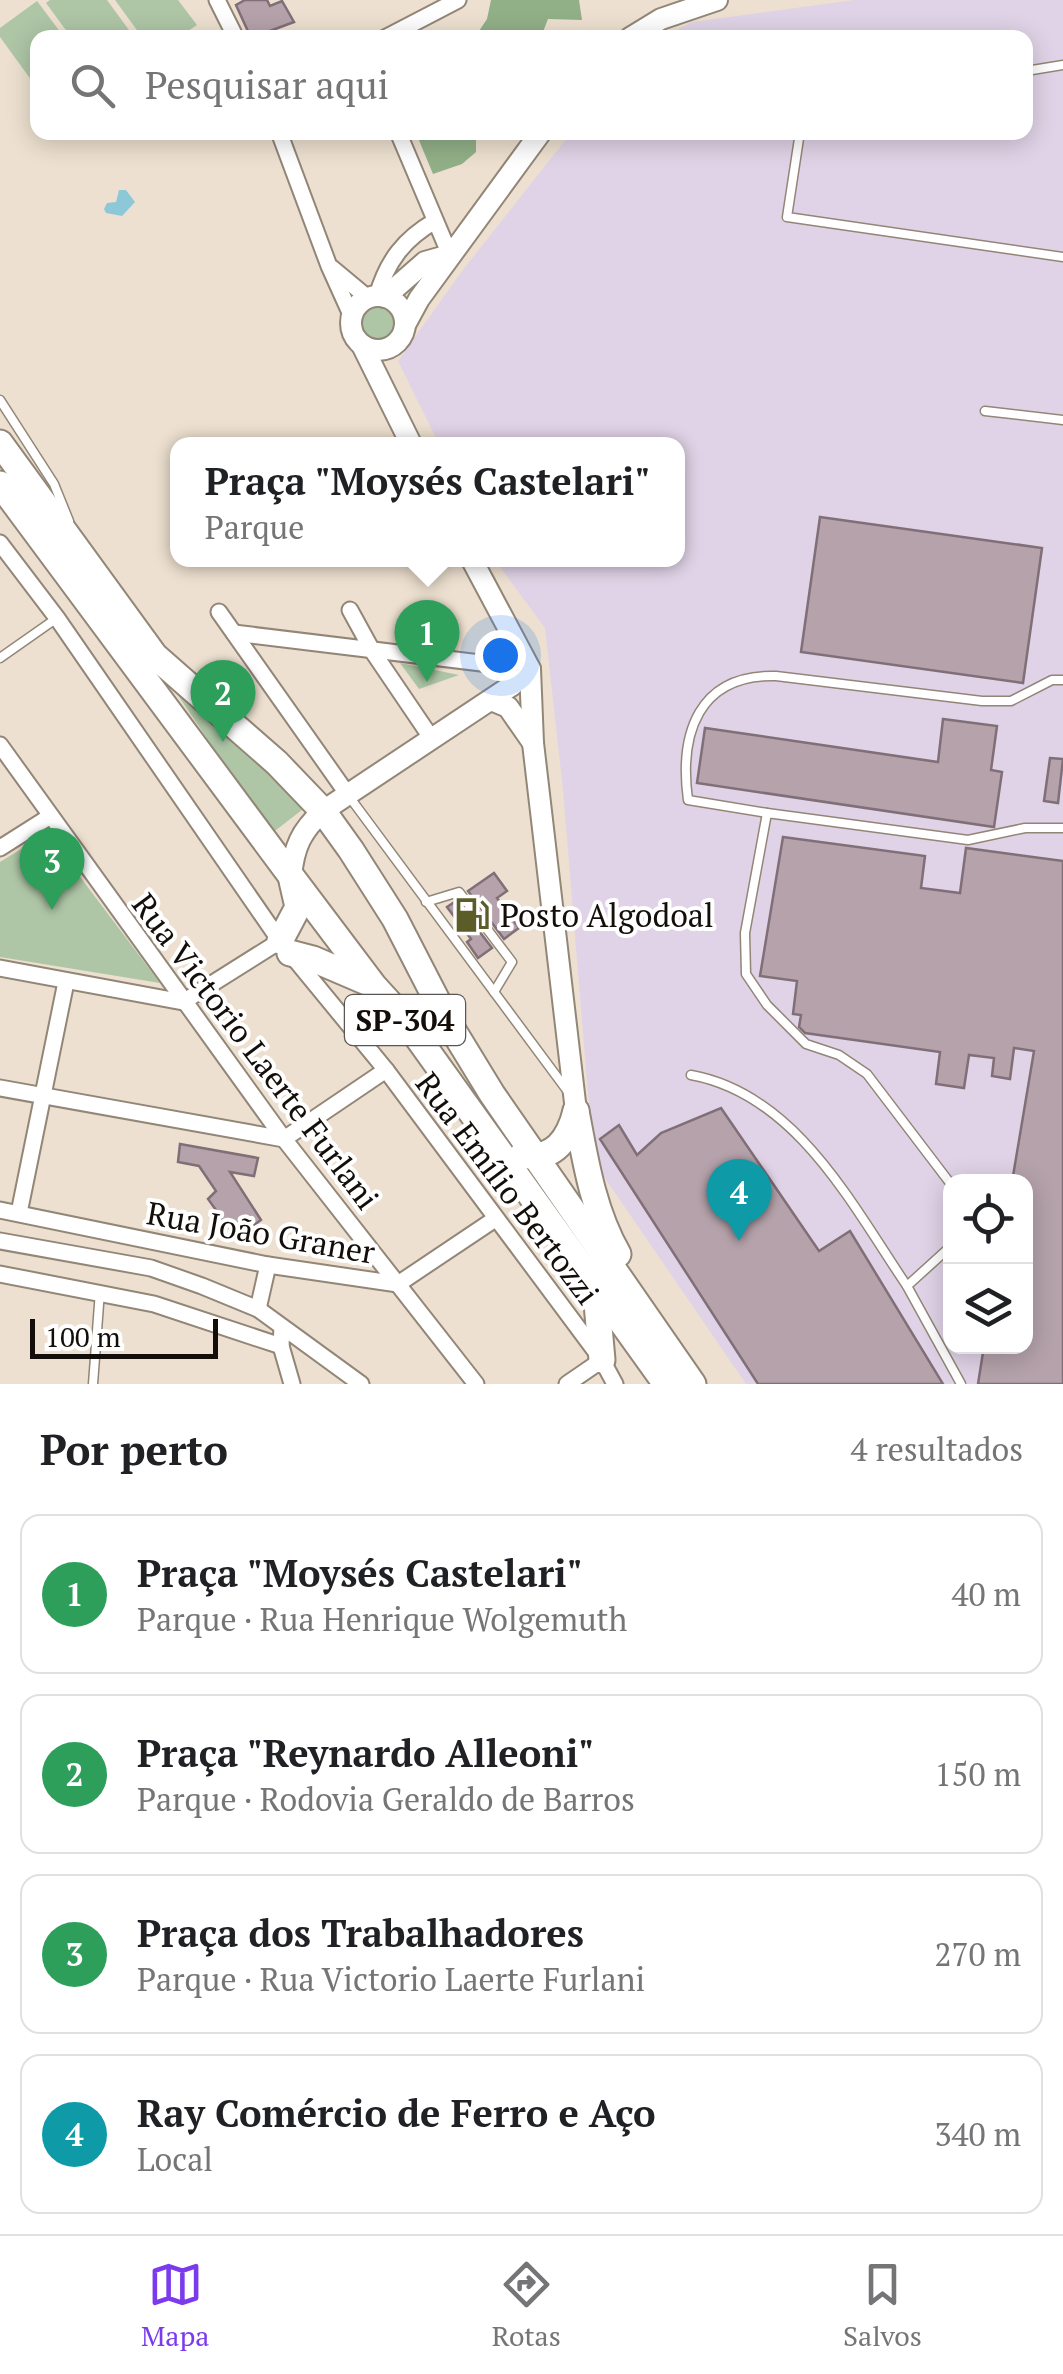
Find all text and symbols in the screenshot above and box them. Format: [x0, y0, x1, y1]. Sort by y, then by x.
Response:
search box [30, 30, 1033, 140]
icon: search [65, 58, 120, 113]
text: Pesquisar aqui [145, 60, 389, 110]
popup [170, 437, 685, 567]
text: Praça "Moysés Castelari" [205, 456, 650, 506]
text: Parque [205, 506, 304, 548]
pin: 1 [394, 600, 460, 682]
your location [475, 630, 526, 681]
pin: 2 [190, 660, 256, 742]
pin: 3 [20, 828, 84, 910]
street label: Rua Victorio Laerte Furlani [123, 884, 389, 1218]
place label: Posto Algodoal [500, 894, 714, 936]
fuel station icon: Posto Algodoal [453, 896, 491, 934]
road number: SP-304 [345, 995, 465, 1045]
street label: Rua Emílio Bertozzi [407, 1063, 609, 1313]
pin: 4 [706, 1158, 772, 1241]
map controls [943, 1174, 1033, 1354]
button: locate [943, 1174, 1033, 1264]
street label: Rua João Graner [144, 1191, 379, 1273]
button: layers [943, 1264, 1033, 1354]
scale bar [30, 1314, 218, 1358]
text: 100 m [45, 1318, 121, 1355]
text: Por perto [40, 1421, 228, 1477]
text: 4 resultados [851, 1428, 1023, 1470]
text: Praça "Moysés Castelari" [137, 1548, 582, 1598]
text: 1 [65, 1573, 84, 1615]
text: 40 m [951, 1573, 1021, 1615]
text: Parque · Rua Henrique Wolgemuth [137, 1598, 627, 1640]
text: Praça "Reynardo Alleoni" [137, 1728, 594, 1778]
text: 2 [65, 1753, 84, 1795]
text: 150 m [934, 1753, 1021, 1795]
text: Parque · Rodovia Geraldo de Barros [137, 1778, 635, 1820]
text: Praça dos Trabalhadores [137, 1908, 584, 1958]
text: 3 [65, 1933, 84, 1975]
text: 270 m [934, 1933, 1021, 1975]
text: Parque · Rua Victorio Laerte Furlani [137, 1958, 645, 2000]
text: Ray Comércio de Ferro e Aço [137, 2088, 656, 2138]
text: 4 [65, 2113, 84, 2155]
text: 340 m [934, 2113, 1021, 2155]
text: Local [137, 2138, 213, 2180]
tab: Mapa [141, 2257, 210, 2354]
tab: Rotas [492, 2257, 561, 2354]
tab: Salvos [843, 2257, 922, 2354]

